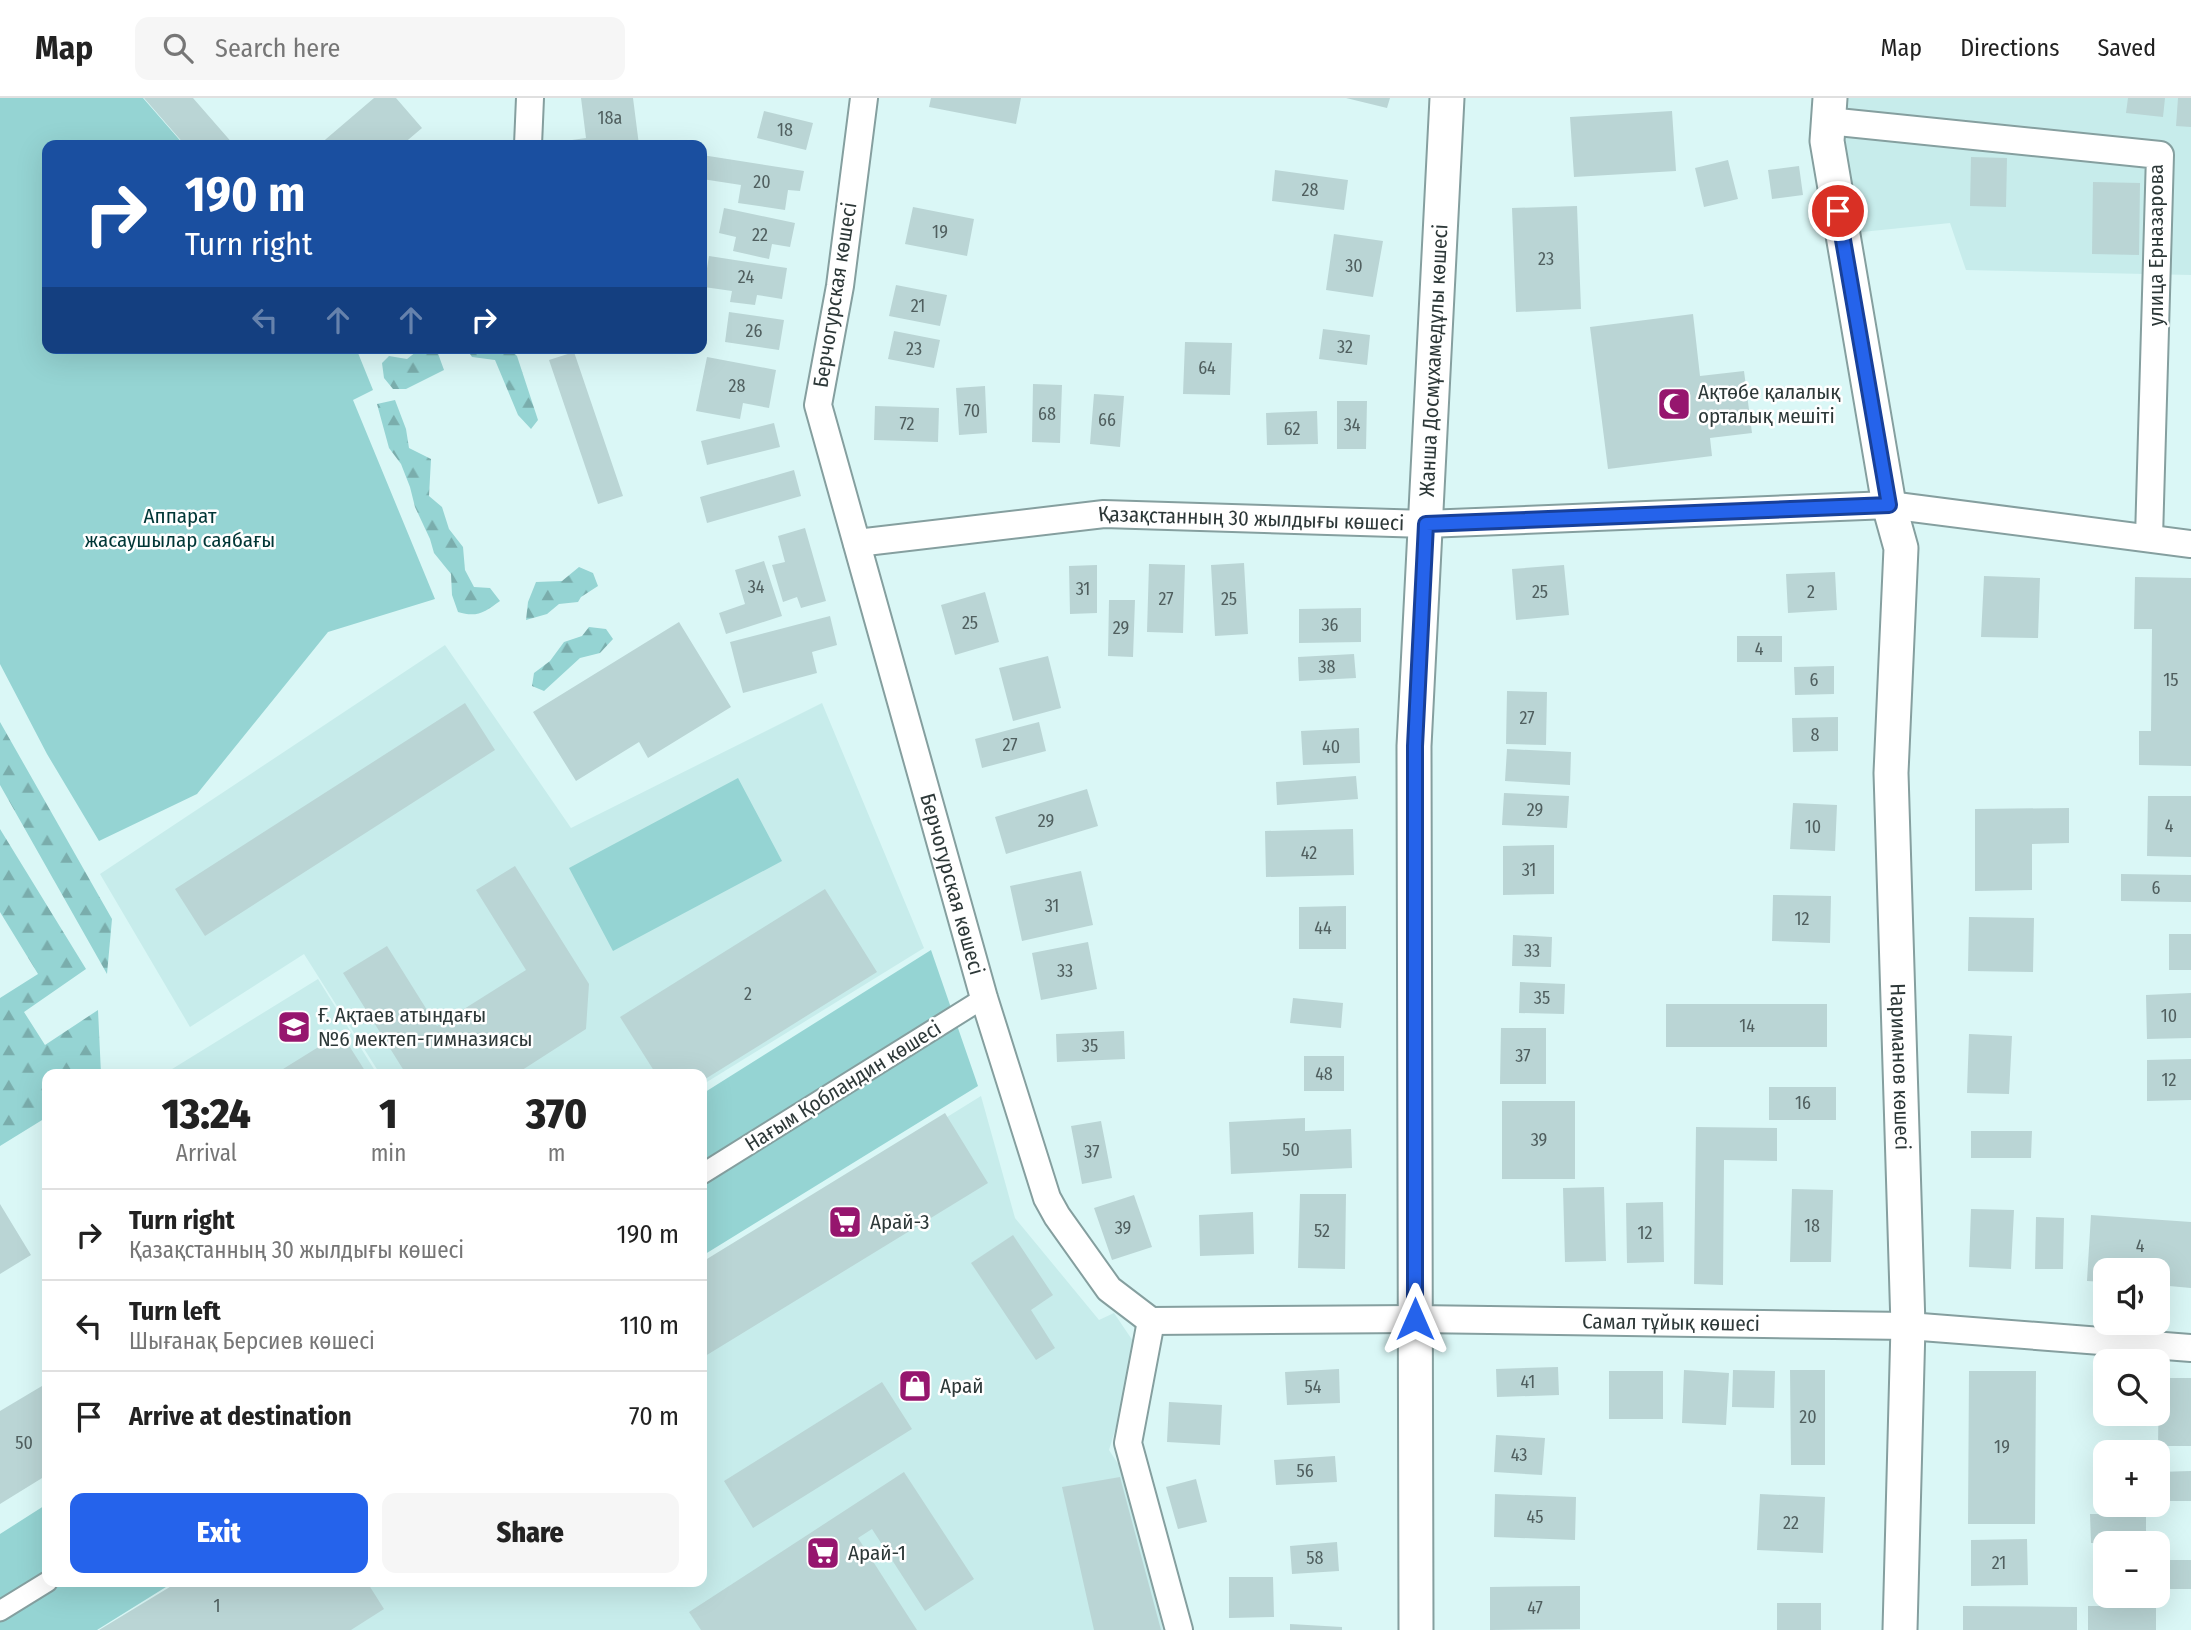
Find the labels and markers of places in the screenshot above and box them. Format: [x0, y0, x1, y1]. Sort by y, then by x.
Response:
pin [1808, 181, 1868, 241]
place label: Ақтөбе қалалық орталық мешіті [1698, 379, 1841, 429]
mosque icon: Ақтөбе қалалық орталық мешіті [1655, 385, 1693, 423]
place label: Ғ. Ақтаев атындағы №6 мектеп-гимназиясы [318, 1002, 532, 1052]
school or university icon: Ғ. Ақтаев атындағы №6 мектеп-гимназиясы [275, 1008, 313, 1046]
supermarket icon: Арай-3 [826, 1203, 864, 1241]
place label: Арай-3 [870, 1209, 930, 1235]
shop icon: Арай [896, 1367, 934, 1405]
place label: Арай [940, 1373, 984, 1399]
supermarket icon: Арай-1 [804, 1534, 842, 1572]
place label: Арай-1 [848, 1540, 906, 1566]

